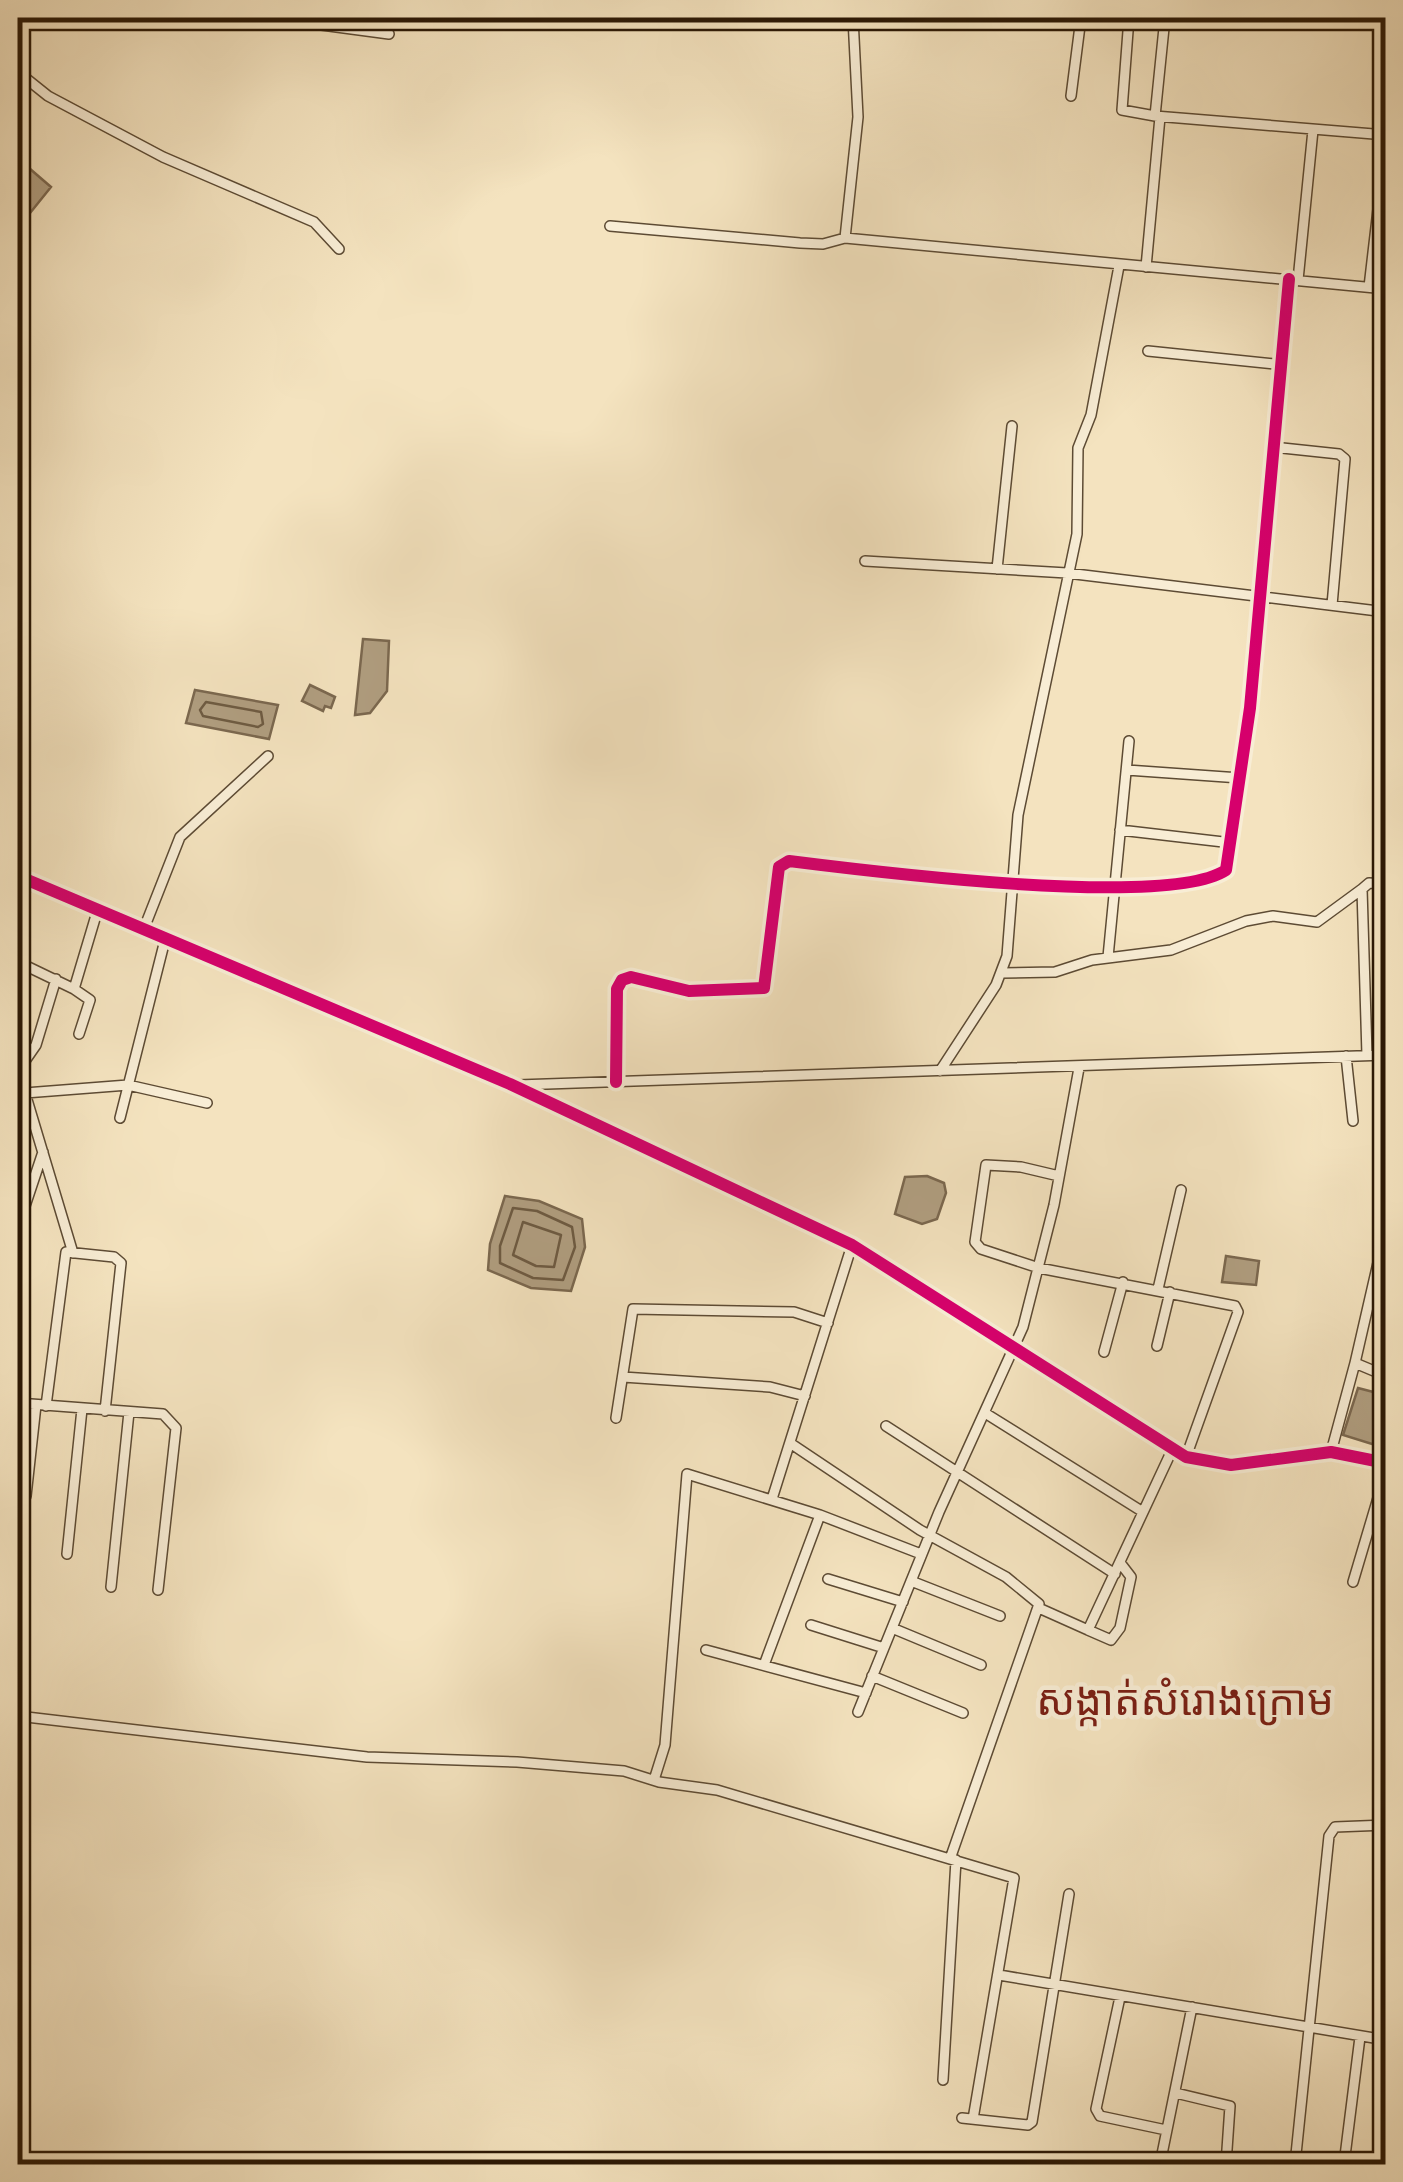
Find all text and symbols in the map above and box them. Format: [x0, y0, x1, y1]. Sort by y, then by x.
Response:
district label: សង្កាត់សំរោងក្រោម [1036, 1677, 1334, 1729]

